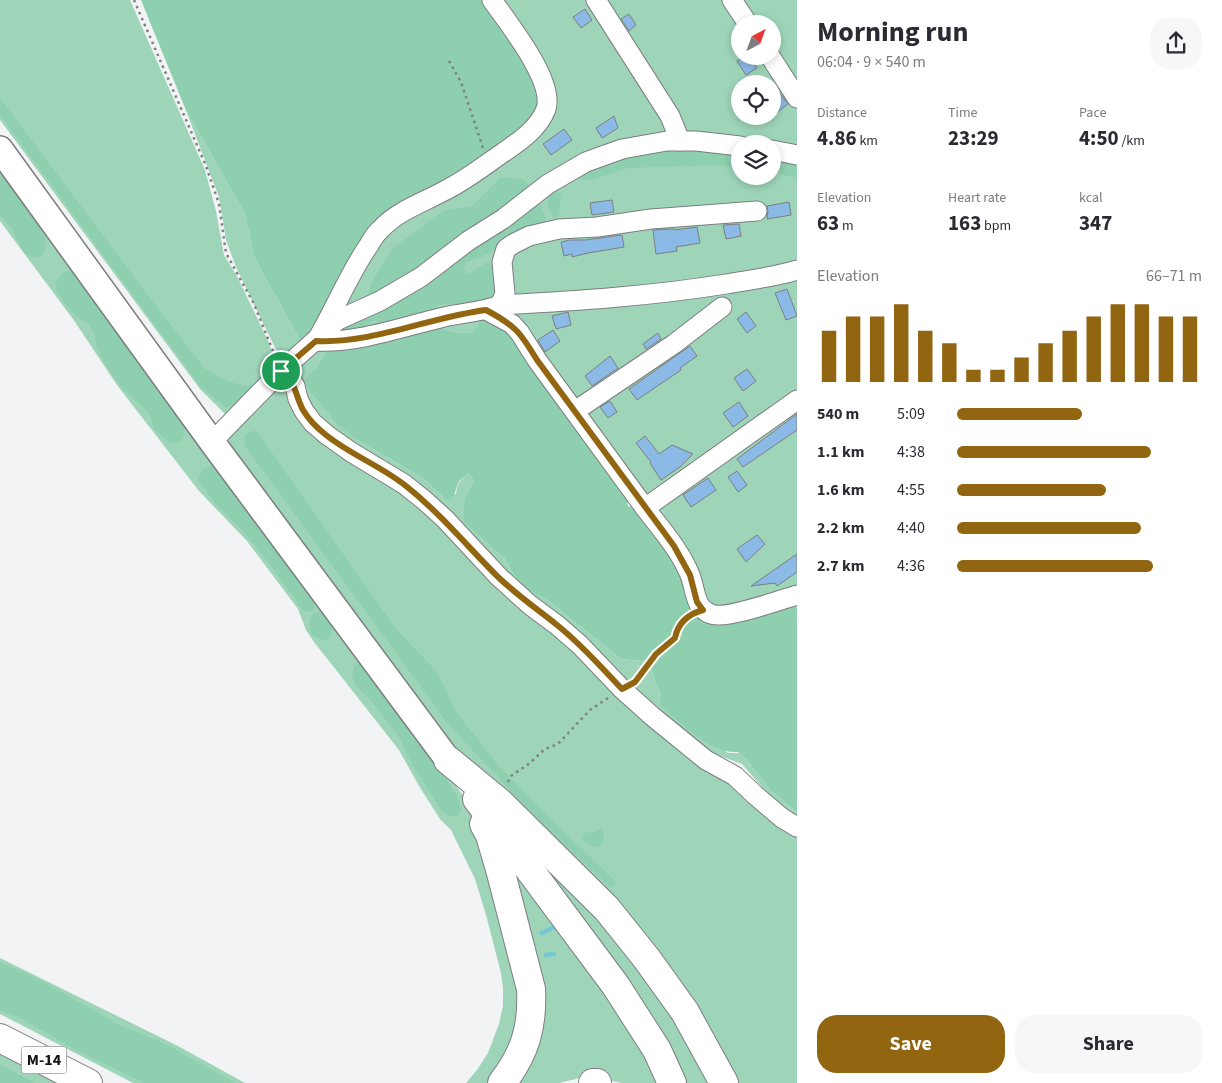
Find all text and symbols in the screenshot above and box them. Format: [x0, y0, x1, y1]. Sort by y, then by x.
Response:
text: Morning run [817, 12, 968, 52]
north arrow [731, 15, 781, 65]
map controls [731, 15, 781, 185]
button: share [1150, 17, 1202, 69]
text: 06:04 · 9 × 540 m [817, 51, 926, 73]
button: locate [731, 75, 781, 125]
text: Distance [817, 103, 867, 123]
text: Time [948, 103, 978, 123]
text: Pace [1079, 103, 1106, 123]
text: 4.86 [817, 123, 857, 153]
text: 23:29 [948, 123, 999, 153]
text: 4:50 [1079, 123, 1119, 153]
text: km [857, 131, 878, 151]
text: /km [1119, 131, 1145, 151]
button: layers [731, 135, 781, 185]
text: Elevation [817, 188, 872, 208]
text: Heart rate [948, 188, 1006, 208]
text: kcal [1079, 188, 1103, 208]
text: 63 [817, 208, 839, 238]
text: 163 [948, 208, 981, 238]
text: 347 [1079, 208, 1112, 238]
text: m [839, 216, 854, 236]
text: bpm [981, 216, 1011, 236]
text: Elevation [817, 265, 879, 287]
text: 66–71 m [1146, 265, 1202, 287]
pin [260, 350, 302, 392]
icon: arrive [267, 357, 295, 385]
text: 540 m [817, 403, 859, 425]
text: 5:09 [897, 403, 925, 425]
text: 1.1 km [817, 441, 864, 463]
text: 4:38 [897, 441, 925, 463]
text: 1.6 km [817, 479, 864, 501]
text: 4:55 [897, 479, 925, 501]
text: 2.2 km [817, 517, 864, 539]
text: 4:40 [897, 517, 925, 539]
text: 2.7 km [817, 555, 864, 577]
text: 4:36 [897, 555, 925, 577]
button: Save [817, 1015, 1005, 1073]
button: Share [1015, 1015, 1202, 1073]
road number: М-14 [22, 1046, 66, 1074]

